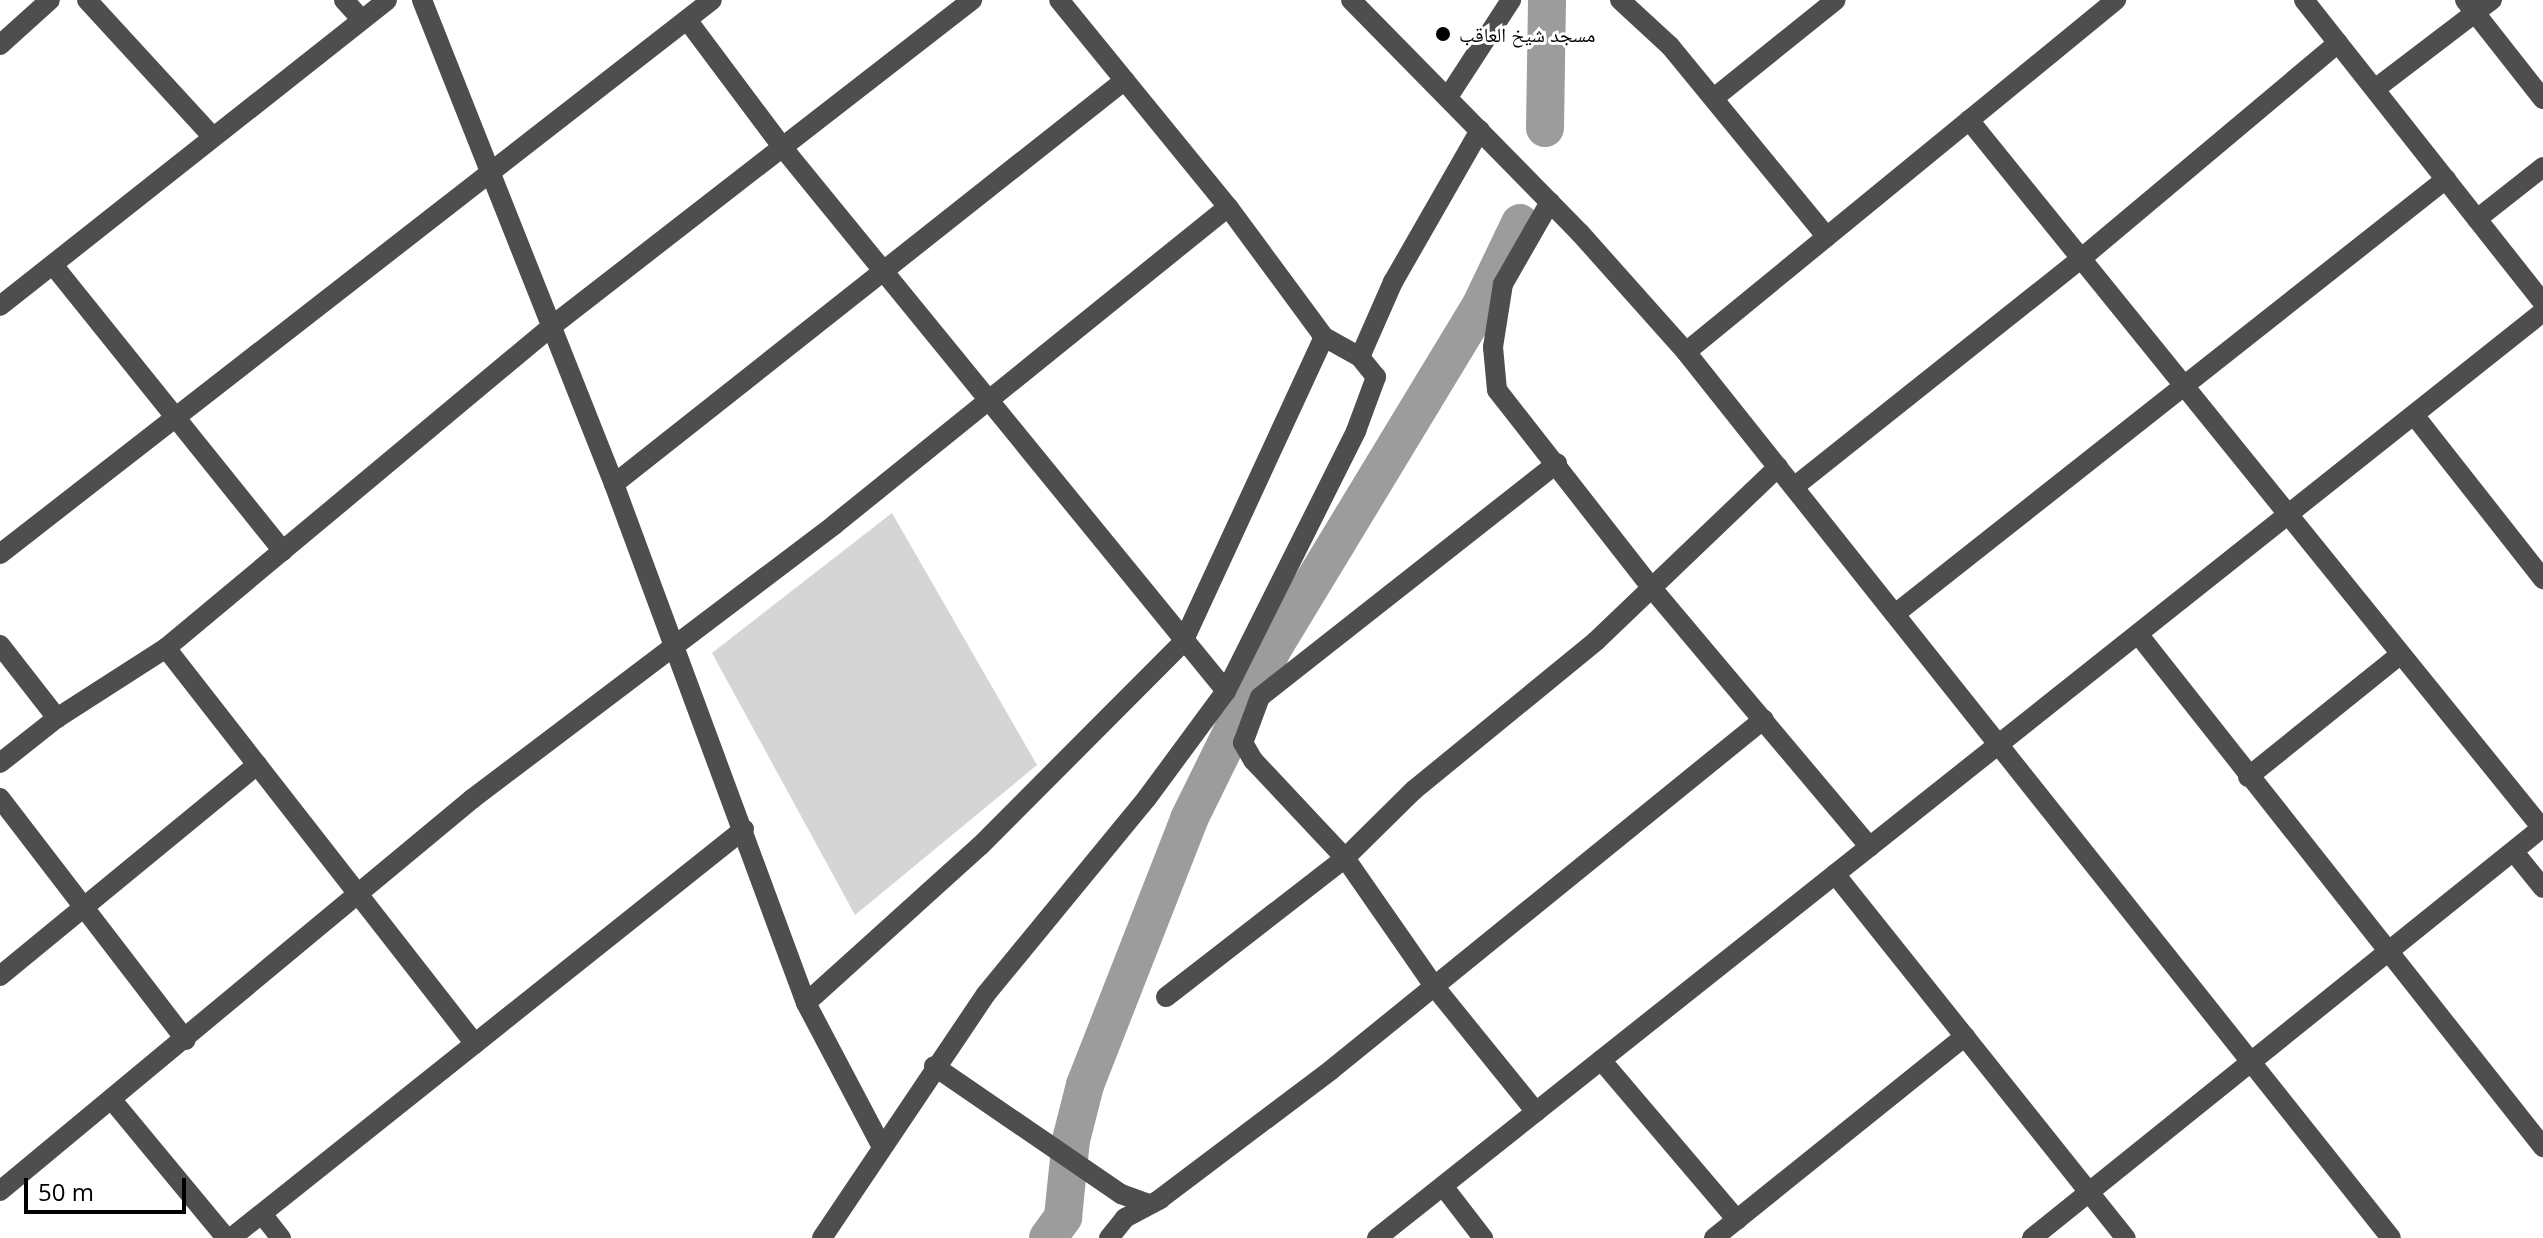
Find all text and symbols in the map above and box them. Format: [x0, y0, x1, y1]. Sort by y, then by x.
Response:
place label: مسجد شيخ العاقب [1459, 22, 1595, 46]
marker: مسجد شيخ العاقب [1434, 25, 1452, 43]
scale bar [28, 1162, 190, 1212]
text: 50 m [38, 1175, 94, 1208]

